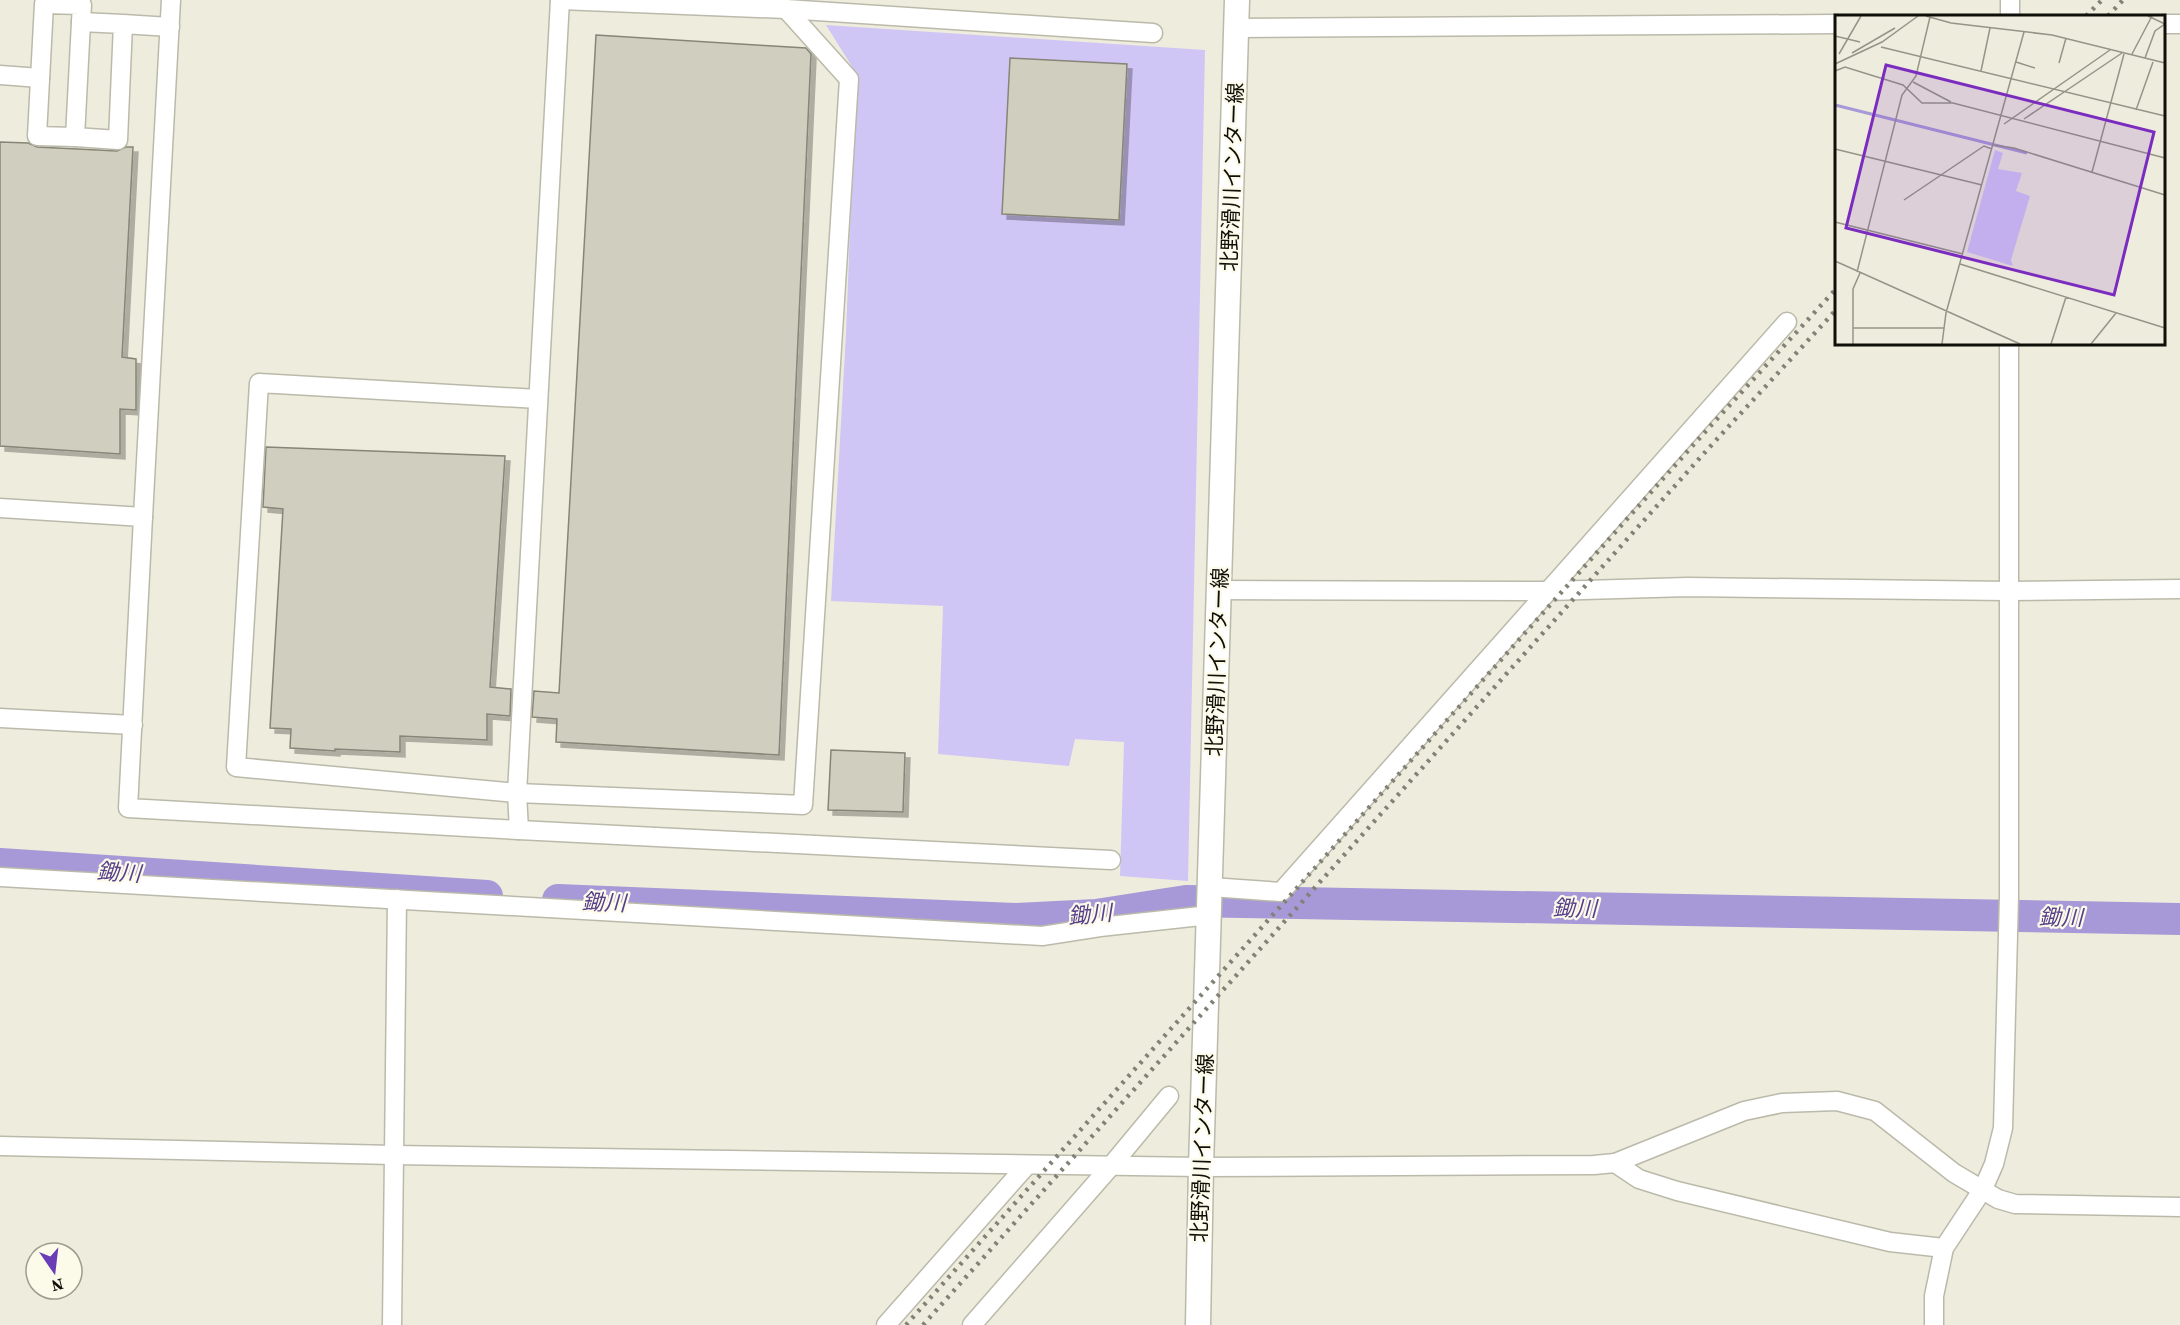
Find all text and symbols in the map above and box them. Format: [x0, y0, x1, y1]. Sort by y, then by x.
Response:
inset map [1835, 15, 2165, 345]
street label: 北野滑川インター線 [1214, 82, 1250, 272]
street label: 北野滑川インター線 [1199, 567, 1235, 757]
water label: 鋤川 [96, 856, 144, 889]
water label: 鋤川 [581, 886, 629, 918]
water label: 鋤川 [1553, 893, 1599, 923]
water label: 鋤川 [1067, 897, 1115, 931]
water label: 鋤川 [2039, 902, 2085, 932]
street label: 北野滑川インター線 [1184, 1053, 1220, 1243]
north arrow [24, 1241, 84, 1301]
text: N [49, 1273, 66, 1298]

